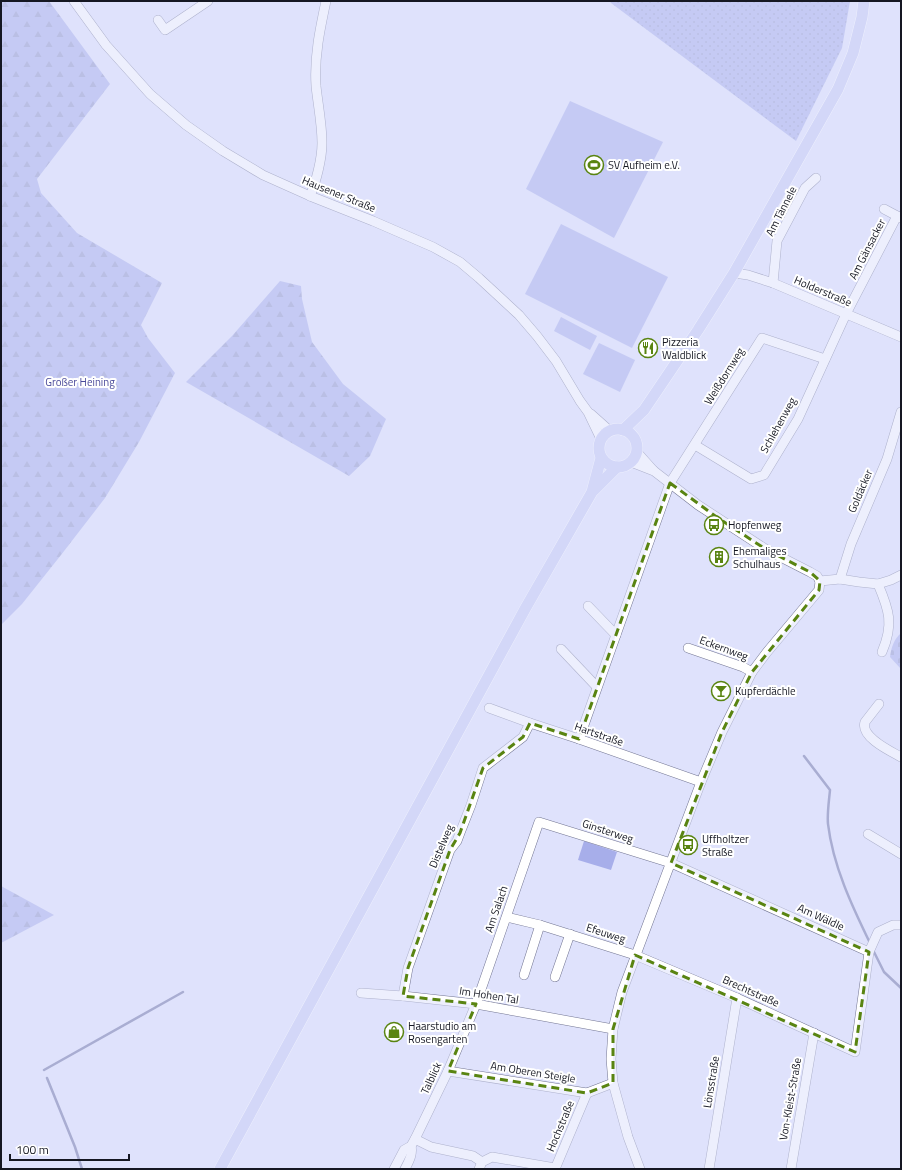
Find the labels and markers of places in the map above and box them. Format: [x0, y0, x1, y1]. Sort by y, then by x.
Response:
sports icon: SV Aufheim e.V. [583, 154, 605, 176]
place label: SV Aufheim e.V. [608, 157, 680, 173]
place label: Pizzeria Waldblick [662, 334, 707, 363]
restaurant icon: Pizzeria Waldblick [637, 337, 659, 359]
bus stop icon: Hopfenweg [703, 514, 725, 536]
place label: Hopfenweg [728, 517, 782, 533]
place label: Ehemaliges Schulhaus [733, 543, 787, 572]
building icon: Ehemaliges Schulhaus [708, 546, 730, 568]
bar icon: Kupferdächle [710, 680, 732, 702]
place label: Kupferdächle [735, 683, 796, 699]
place label: Uffholtzer Straße [702, 831, 749, 860]
bus stop icon: Uffholtzer Straße [677, 834, 699, 856]
place label: Haarstudio am Rosengarten [408, 1018, 476, 1047]
shop icon: Haarstudio am Rosengarten [383, 1021, 405, 1043]

